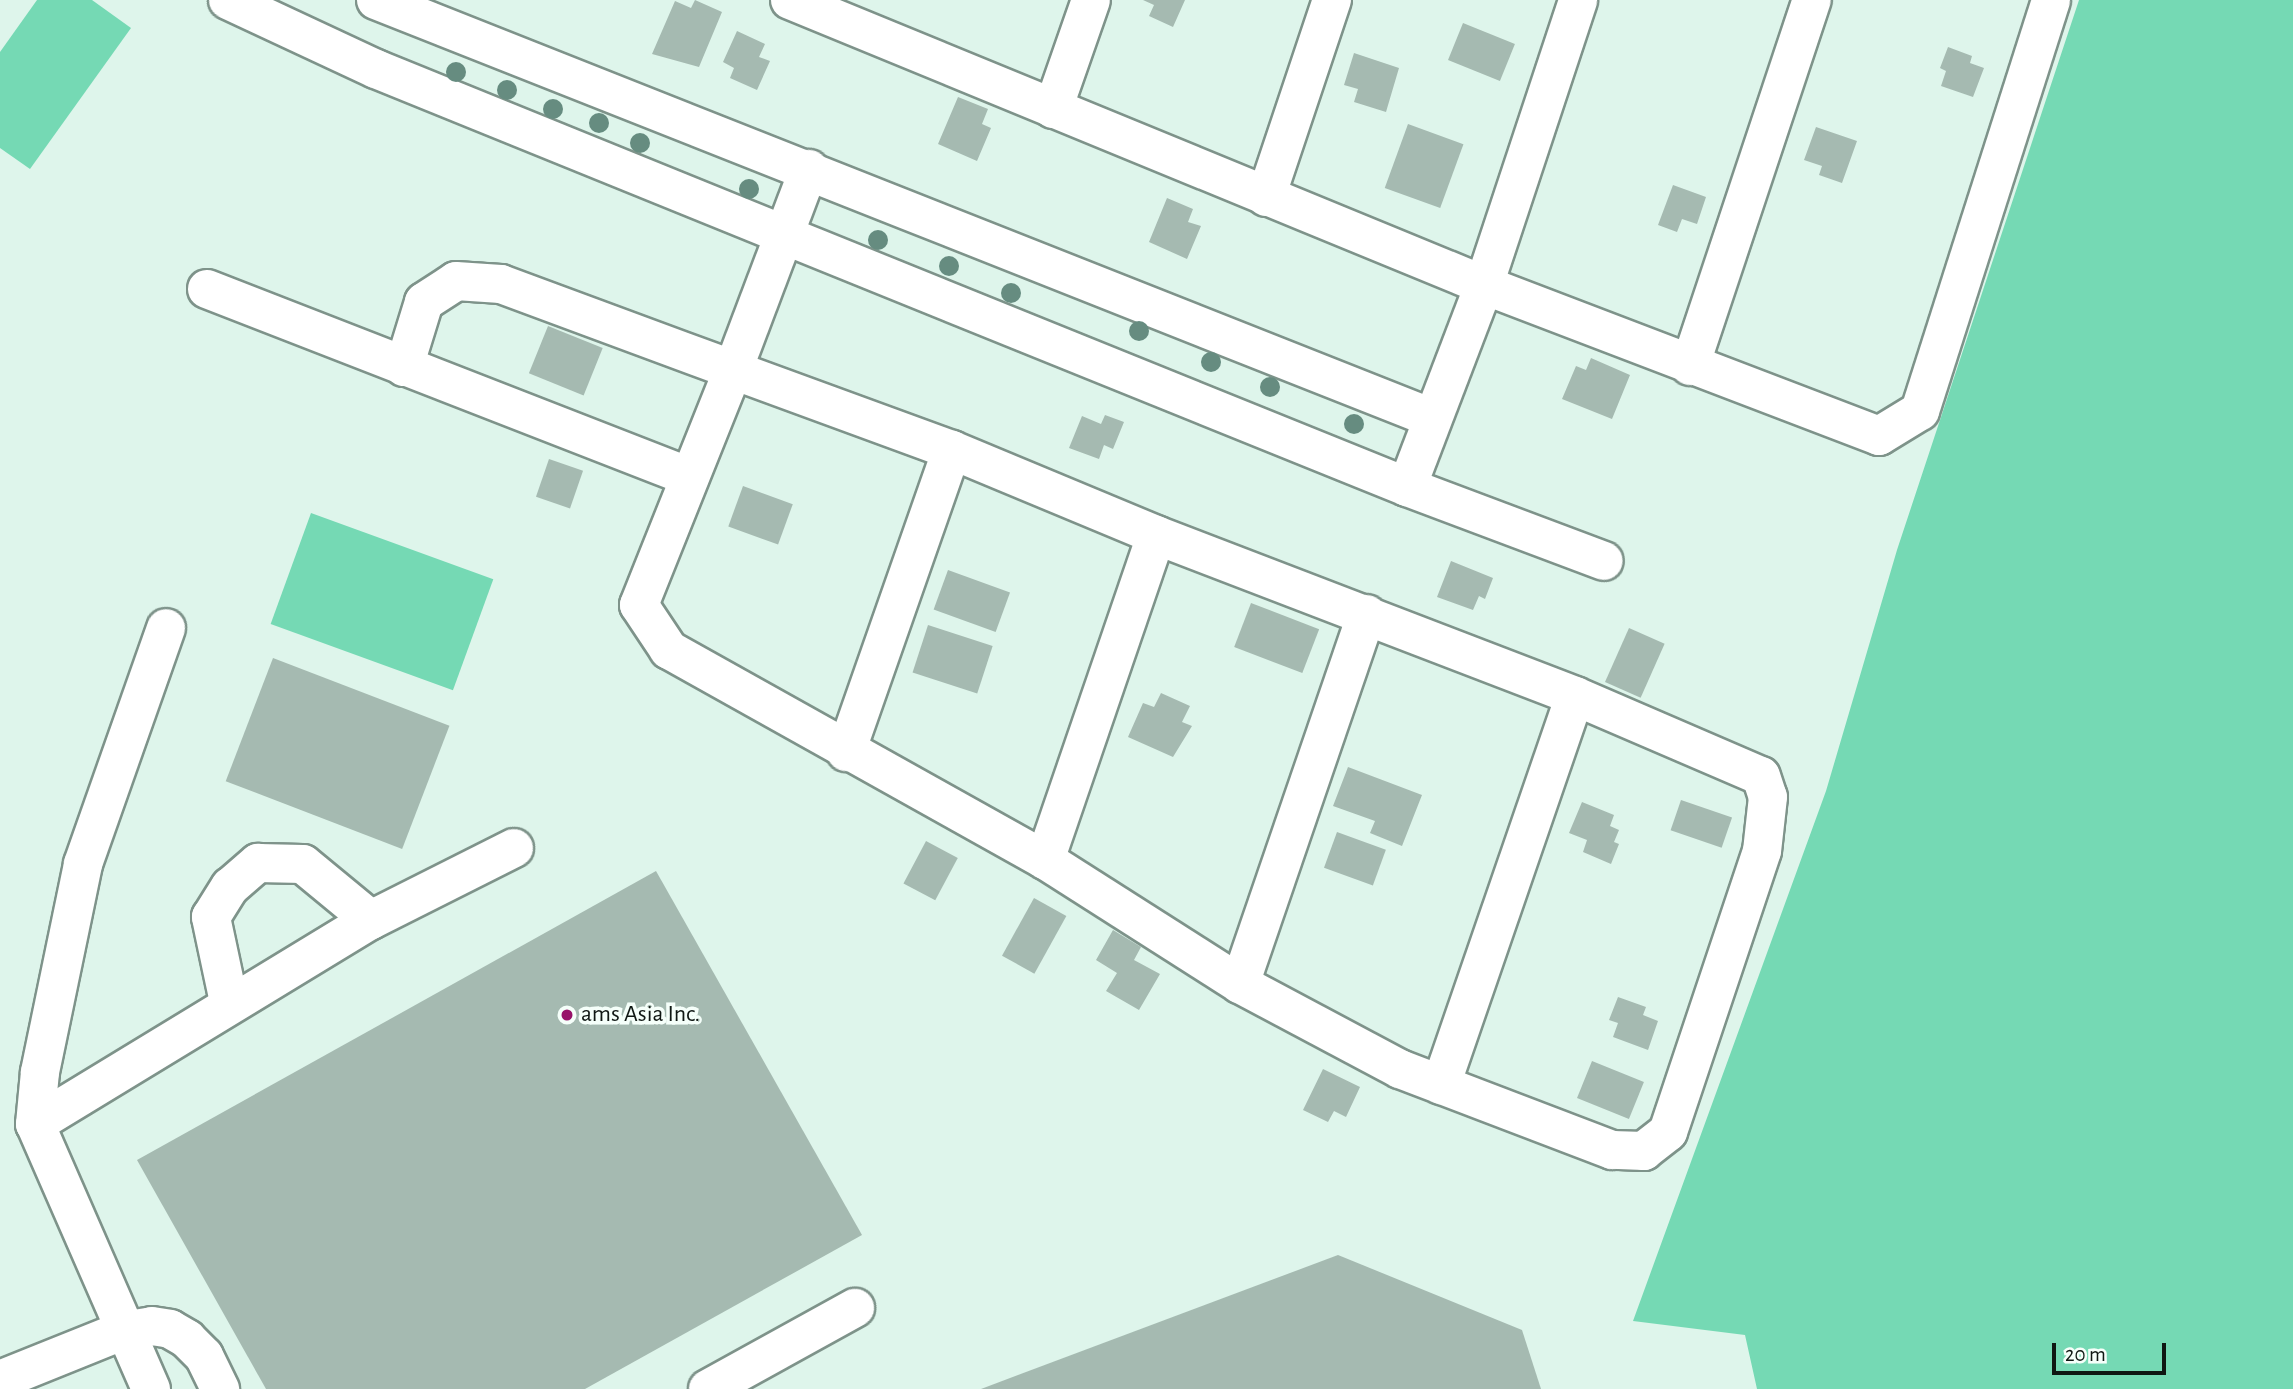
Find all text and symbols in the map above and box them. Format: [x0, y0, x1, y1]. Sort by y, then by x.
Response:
place label: ams Asia Inc. [581, 1001, 700, 1029]
marker: ams Asia Inc. [559, 1007, 575, 1023]
scale bar [2055, 1330, 2169, 1374]
text: 20 m [2065, 1344, 2106, 1365]

